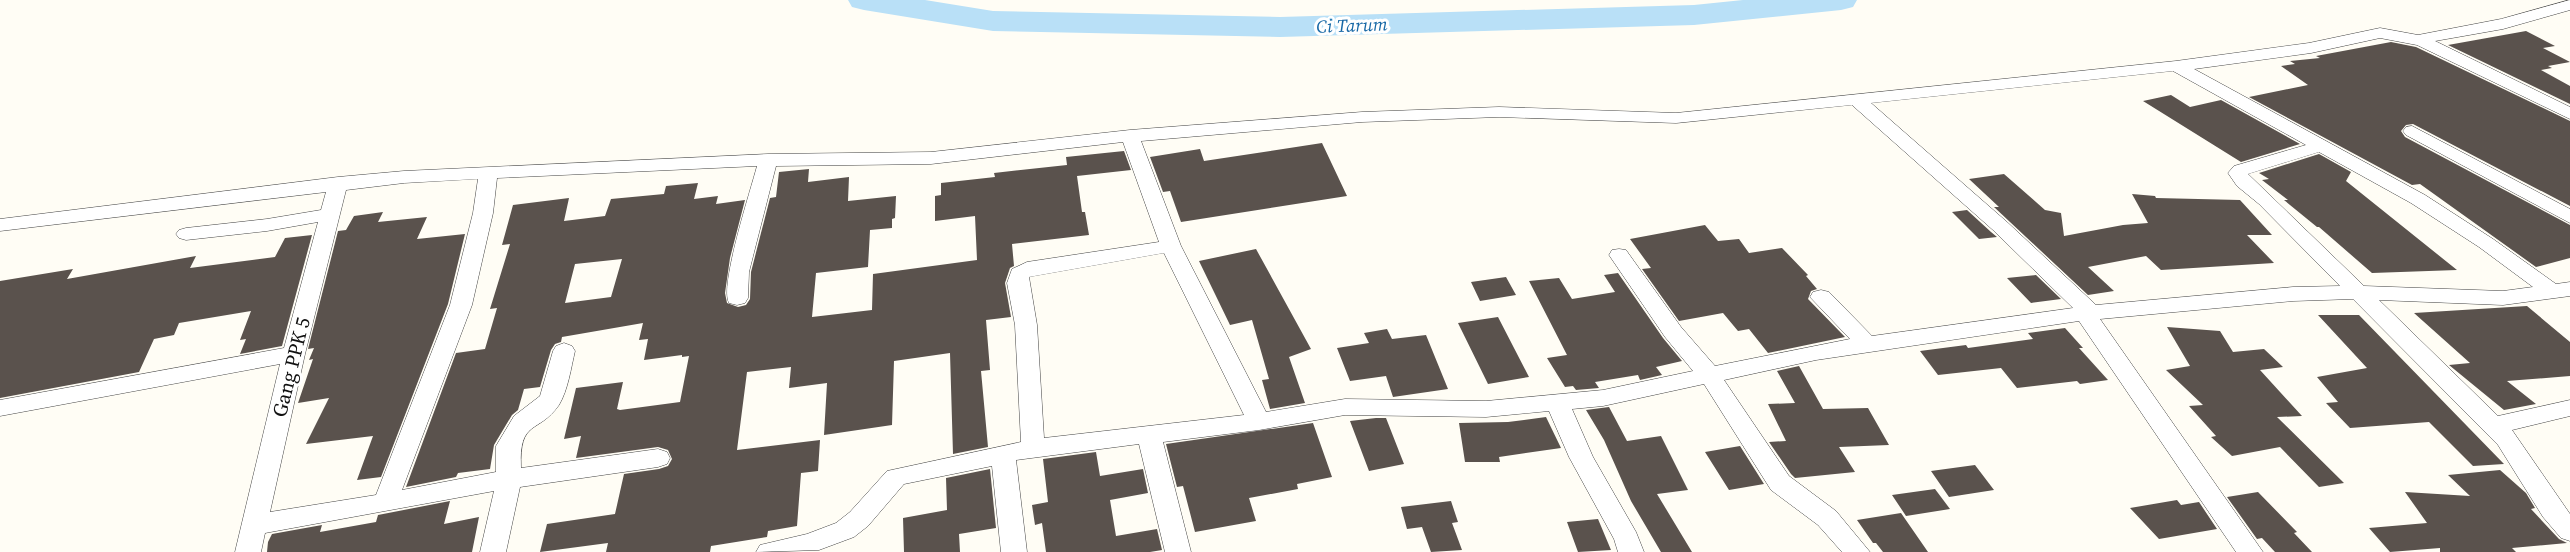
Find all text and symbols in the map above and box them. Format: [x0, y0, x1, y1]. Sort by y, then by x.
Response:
water label: Ci Tarum [1316, 11, 1388, 39]
street label: Gang PPK 5 [265, 314, 317, 420]

